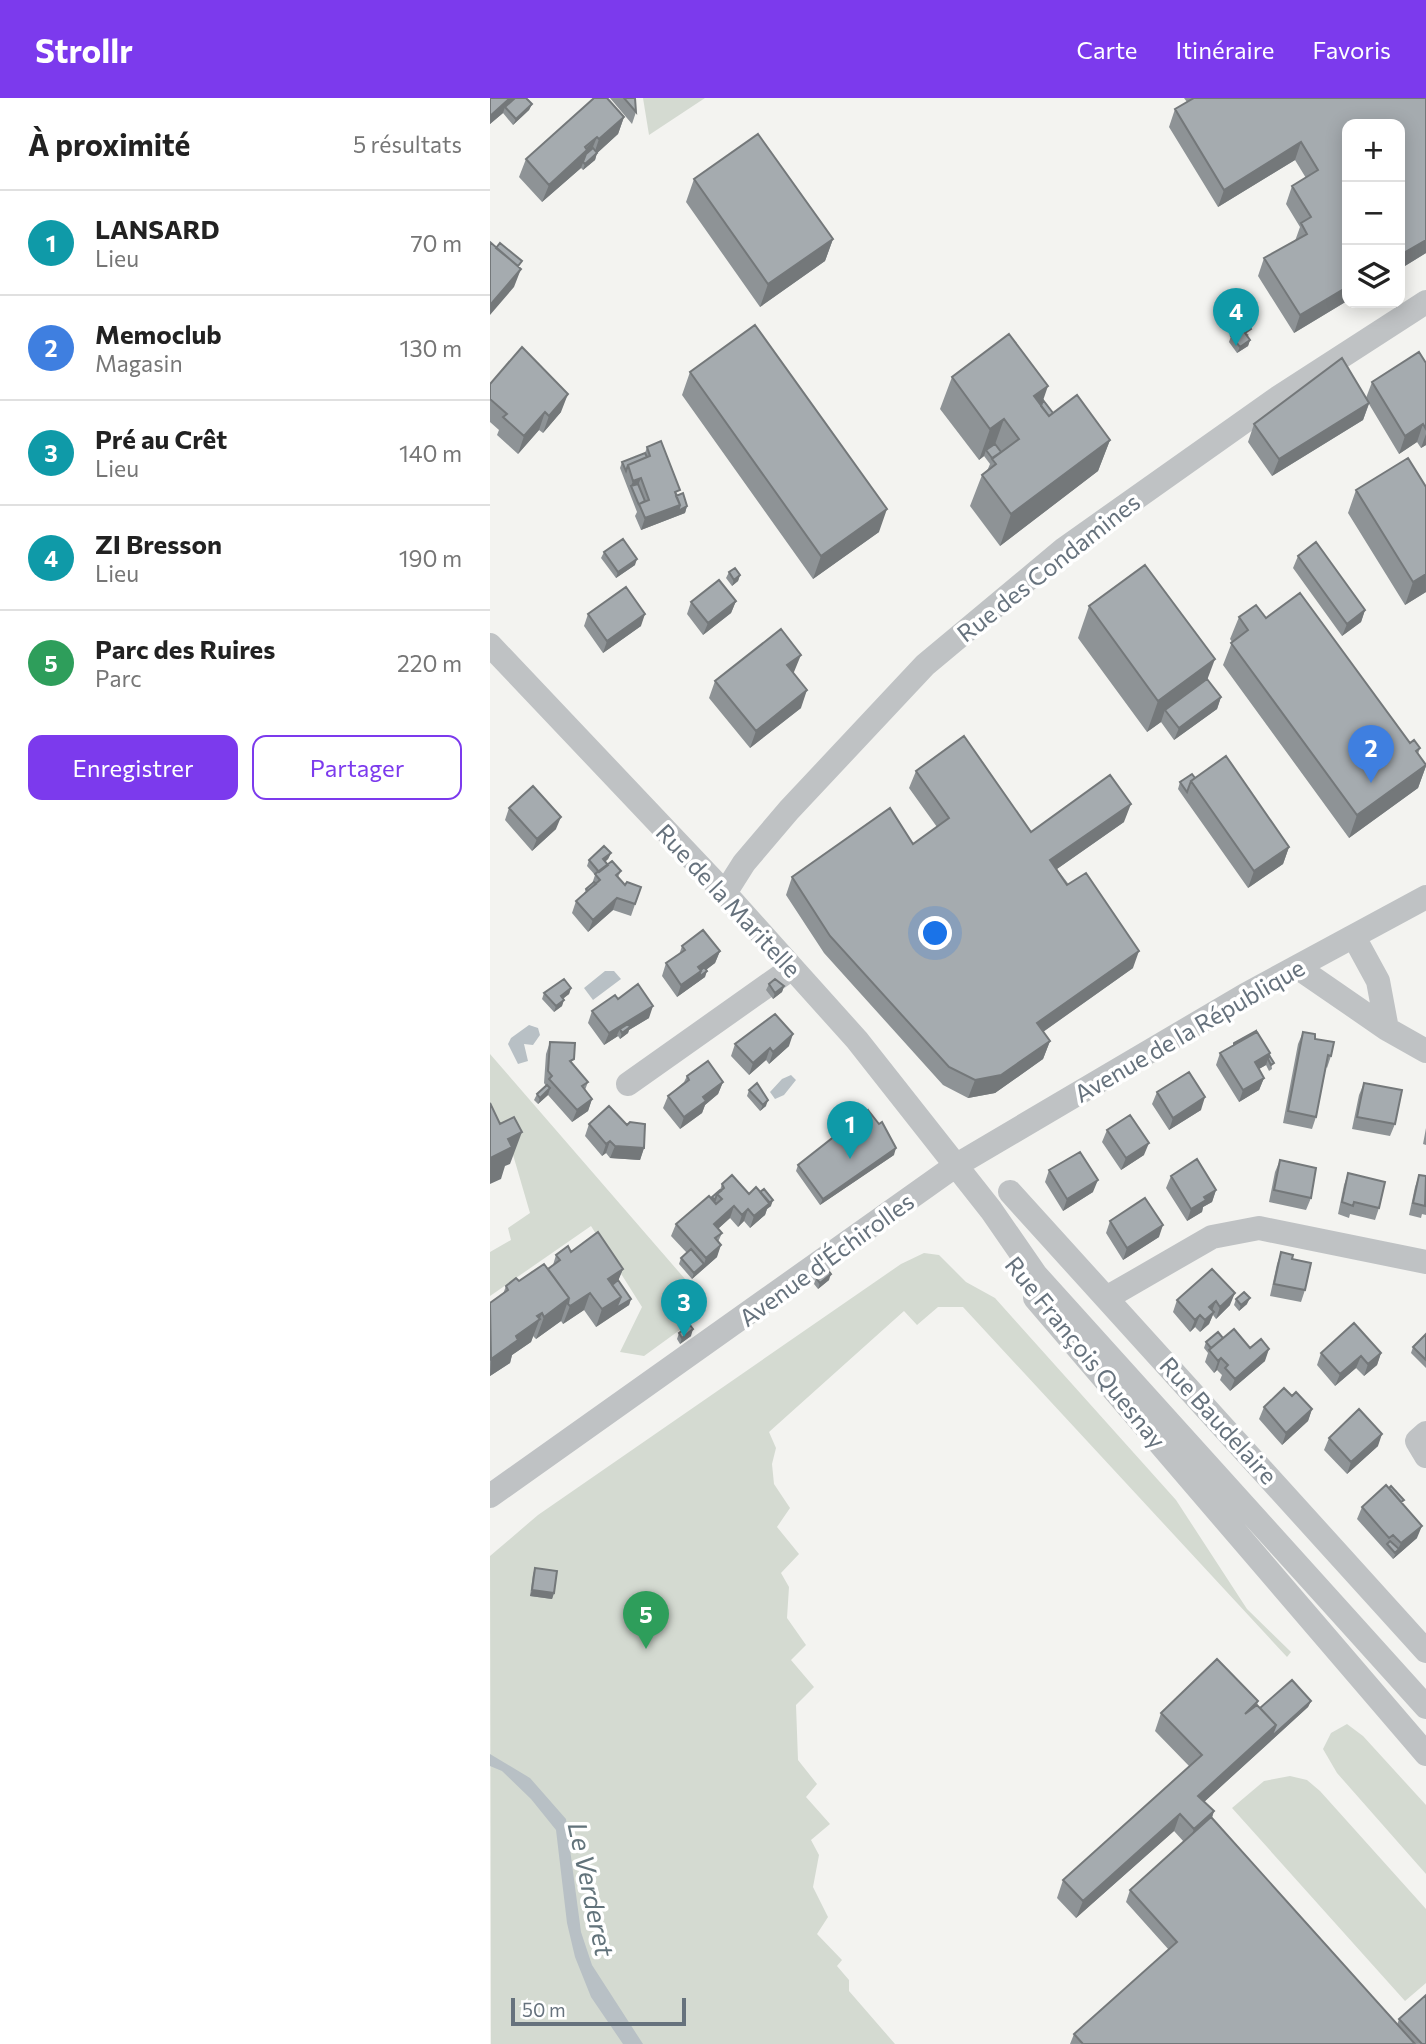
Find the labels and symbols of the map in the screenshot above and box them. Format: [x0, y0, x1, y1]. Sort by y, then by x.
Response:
pin: 4 [1213, 288, 1259, 346]
street label: Rue des Condamines [951, 487, 1145, 647]
pin: 2 [1348, 725, 1394, 783]
street label: Rue de la Maritelle [650, 817, 808, 983]
your location [918, 916, 952, 950]
street label: Avenue de la République [1069, 952, 1309, 1108]
pin: 1 [827, 1101, 873, 1159]
street label: Avenue d'Échirolles [733, 1186, 919, 1332]
street label: Rue François Quesnay [1000, 1250, 1172, 1454]
pin: 3 [661, 1279, 707, 1337]
street label: Rue Baudelaire [1154, 1350, 1284, 1490]
pin: 5 [623, 1591, 669, 1649]
water label: Le Verderet [563, 1819, 622, 1960]
scale bar [511, 1995, 686, 2027]

